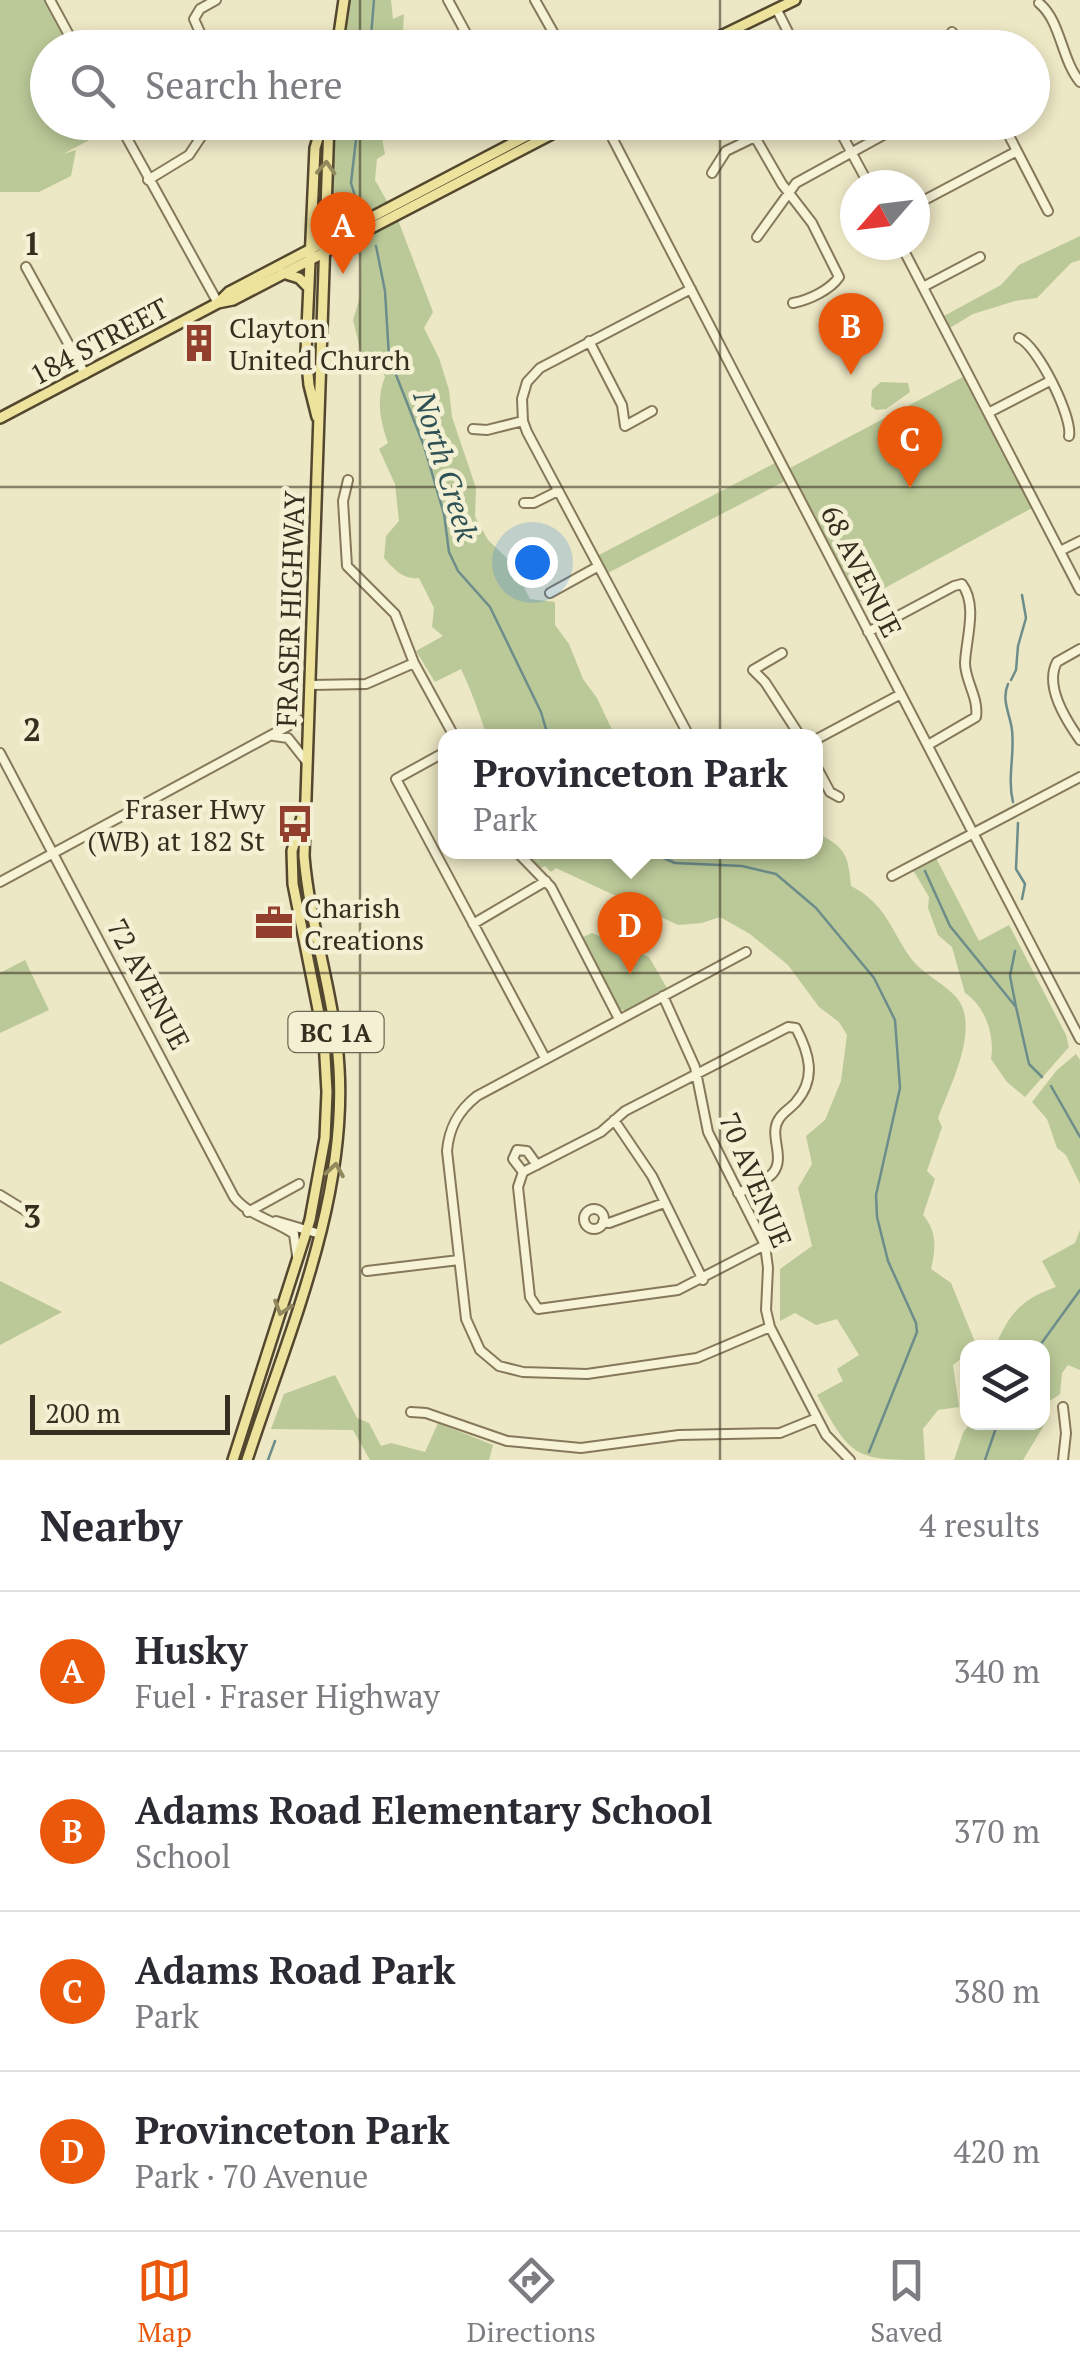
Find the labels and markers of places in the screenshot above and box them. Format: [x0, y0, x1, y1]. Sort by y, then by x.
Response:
pin: A [310, 192, 376, 274]
pin: B [818, 292, 884, 375]
place label: Clayton United Church [229, 309, 410, 378]
building icon: Clayton United Church [178, 322, 220, 364]
pin: C [878, 406, 942, 488]
place label: Fraser Hwy (WB) at 182 St [87, 790, 266, 859]
bus stop icon: Fraser Hwy (WB) at 182 St [274, 803, 316, 845]
place label: Charish Creations [304, 889, 424, 958]
pin: D [598, 892, 662, 974]
office icon: Charish Creations [253, 902, 295, 944]

